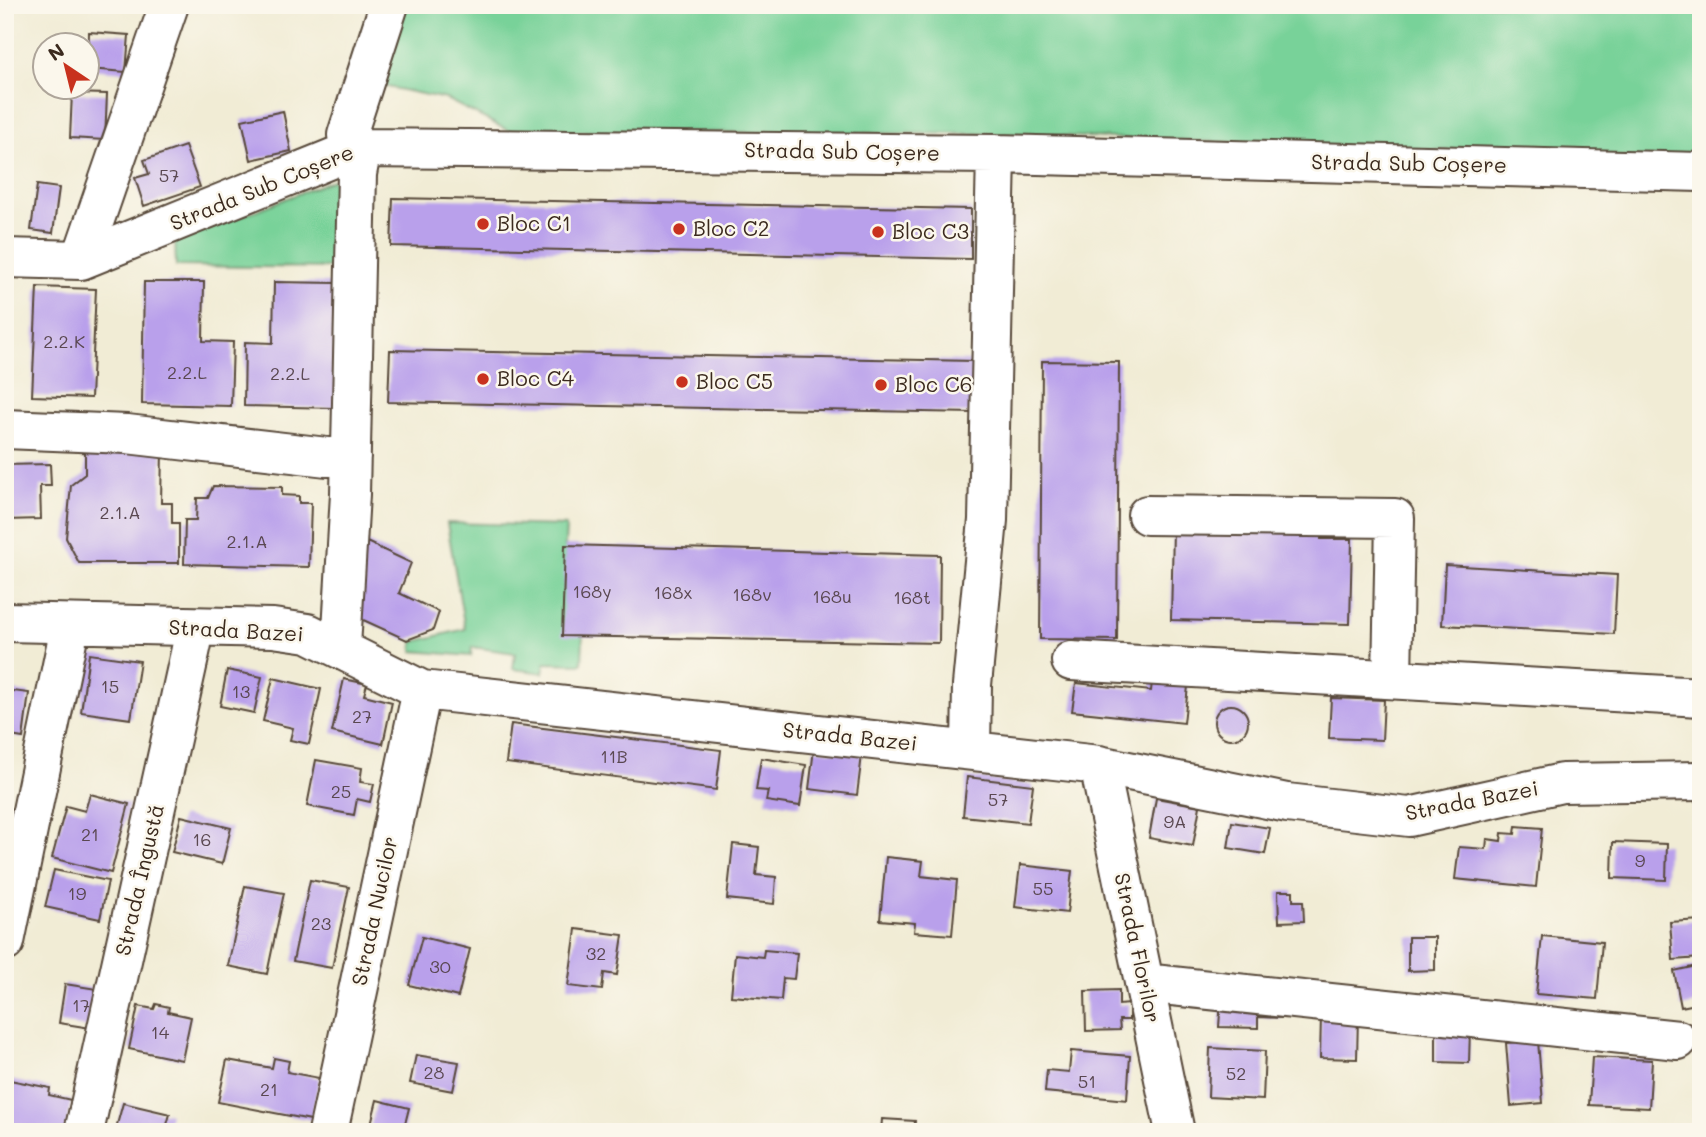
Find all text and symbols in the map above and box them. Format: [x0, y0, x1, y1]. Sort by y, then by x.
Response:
north arrow [32, 32, 102, 102]
text: N [43, 37, 69, 66]
street label: Strada Sub Coșere [744, 135, 940, 167]
street label: Strada Sub Coșere [166, 137, 358, 237]
street label: Strada Sub Coșere [1311, 147, 1507, 179]
house number: 57 [159, 163, 179, 187]
place label: Bloc C1 [497, 209, 571, 236]
place label: Bloc C2 [693, 214, 770, 241]
marker: Bloc C1 [475, 216, 491, 232]
place label: Bloc C3 [892, 217, 969, 244]
marker: Bloc C2 [671, 221, 687, 237]
marker: Bloc C3 [870, 224, 886, 240]
house number: 2.2.K [43, 329, 85, 353]
house number: 2.2.L [167, 360, 208, 384]
house number: 2.2.L [270, 361, 311, 385]
place label: Bloc C4 [497, 364, 575, 391]
place label: Bloc C5 [696, 367, 773, 394]
place label: Bloc C6 [895, 370, 973, 397]
marker: Bloc C4 [475, 371, 491, 387]
marker: Bloc C5 [674, 374, 690, 390]
marker: Bloc C6 [873, 377, 889, 393]
house number: 2.1.A [99, 500, 141, 524]
house number: 2.1.A [226, 529, 268, 553]
house number: 168y [572, 579, 612, 603]
house number: 168x [654, 580, 692, 604]
house number: 168v [732, 582, 772, 606]
house number: 168u [812, 584, 852, 608]
house number: 168t [893, 585, 931, 609]
street label: Strada Bazei [168, 612, 304, 647]
house number: 15 [101, 674, 119, 698]
house number: 13 [232, 679, 250, 703]
house number: 27 [352, 704, 372, 728]
street label: Strada Bazei [782, 715, 919, 756]
house number: 11B [600, 744, 628, 768]
street label: Strada Bazei [1403, 773, 1541, 826]
house number: 25 [331, 779, 351, 803]
house number: 57 [988, 787, 1008, 811]
street label: Strada Îngustă [108, 801, 169, 958]
house number: 9A [1163, 809, 1187, 833]
house number: 21 [81, 822, 99, 846]
house number: 16 [193, 827, 211, 851]
street label: Strada Nucilor [345, 834, 403, 988]
house number: 9 [1635, 848, 1646, 872]
street label: Strada Florilor [1109, 870, 1168, 1025]
house number: 55 [1033, 876, 1054, 900]
house number: 19 [68, 881, 87, 905]
house number: 23 [311, 911, 331, 935]
house number: 32 [586, 941, 606, 965]
house number: 30 [429, 954, 451, 978]
house number: 17 [72, 993, 90, 1017]
house number: 14 [151, 1020, 170, 1044]
house number: 28 [424, 1060, 445, 1084]
house number: 52 [1226, 1061, 1246, 1085]
house number: 51 [1078, 1069, 1096, 1093]
house number: 21 [260, 1077, 278, 1101]

